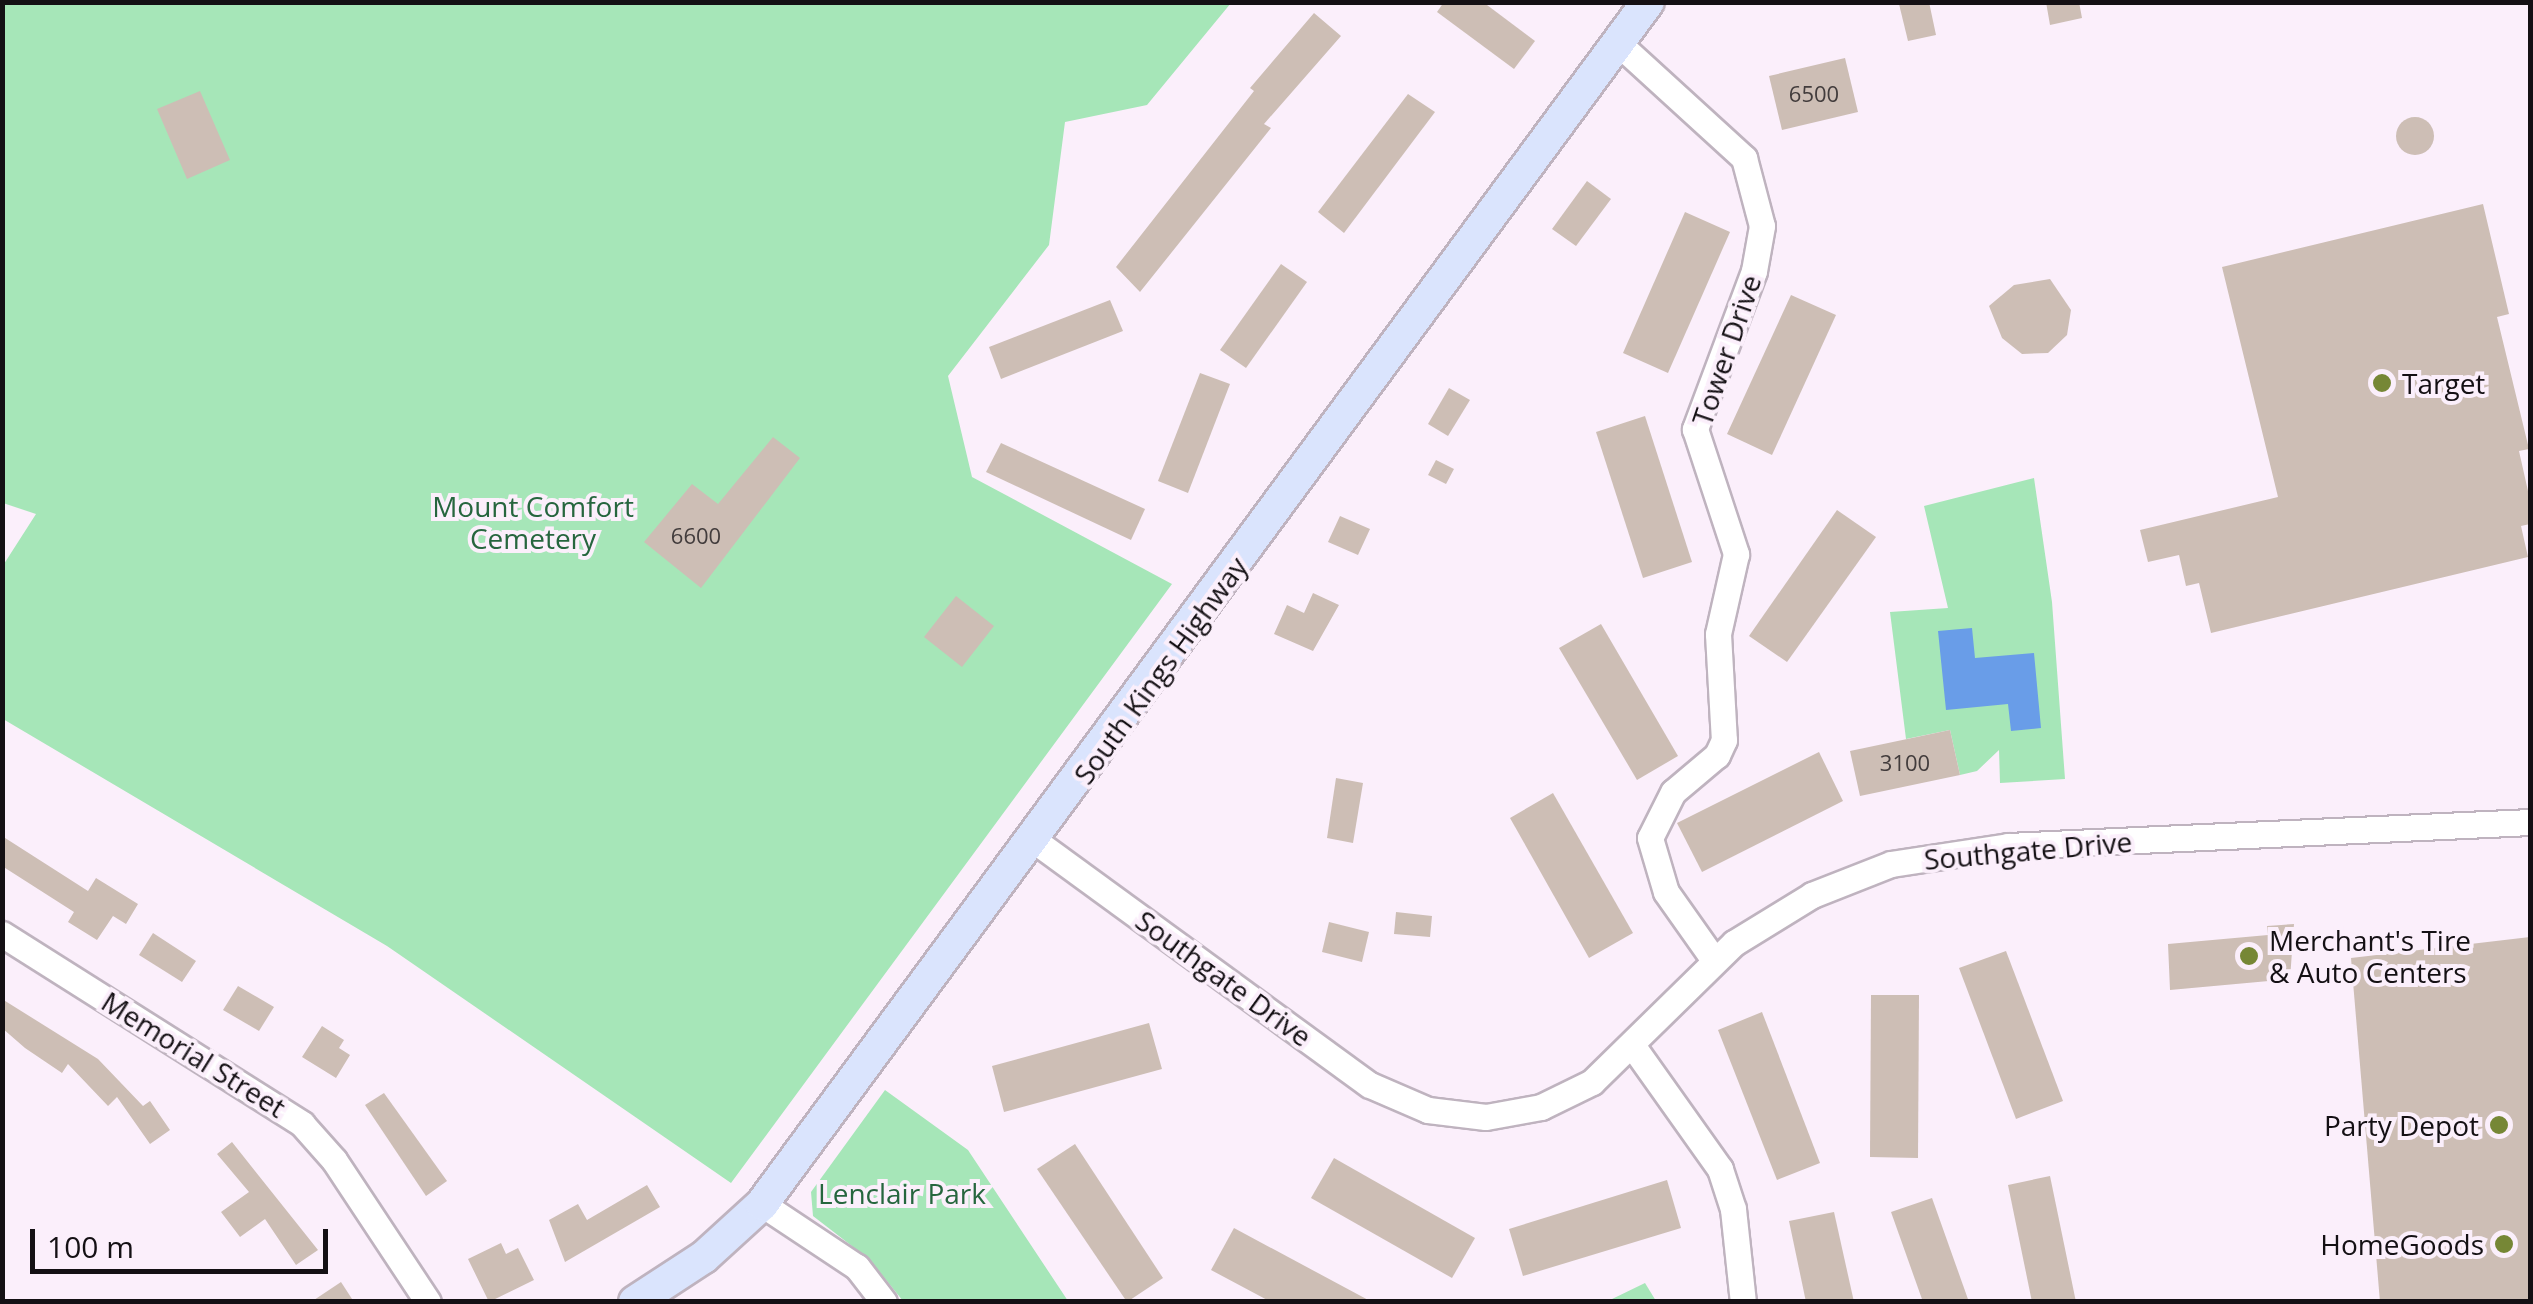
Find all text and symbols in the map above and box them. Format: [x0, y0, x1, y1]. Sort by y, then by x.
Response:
house number: 6500 [1789, 81, 1839, 107]
street label: Tower Drive [1685, 270, 1767, 430]
place label: Target [2402, 366, 2485, 400]
marker: Target [2371, 372, 2393, 394]
park label: Mount Comfort Cemetery [432, 489, 634, 555]
house number: 6600 [671, 523, 721, 549]
street label: South Kings Highway [1066, 550, 1254, 790]
house number: 3100 [1880, 750, 1930, 776]
street label: Southgate Drive [1923, 824, 2133, 876]
street label: Southgate Drive [1130, 903, 1318, 1053]
place label: Merchant's Tire & Auto Centers [2269, 923, 2471, 989]
marker: Merchant's Tire & Auto Centers [2238, 945, 2260, 967]
street label: Memorial Street [96, 984, 292, 1124]
place label: Party Depot [2324, 1108, 2479, 1142]
marker: Party Depot [2488, 1114, 2510, 1136]
park label: Lenclair Park [818, 1176, 986, 1210]
scale bar [35, 1209, 332, 1271]
text: 100 m [47, 1226, 134, 1267]
place label: HomeGoods [2320, 1227, 2484, 1261]
marker: HomeGoods [2493, 1233, 2515, 1255]

